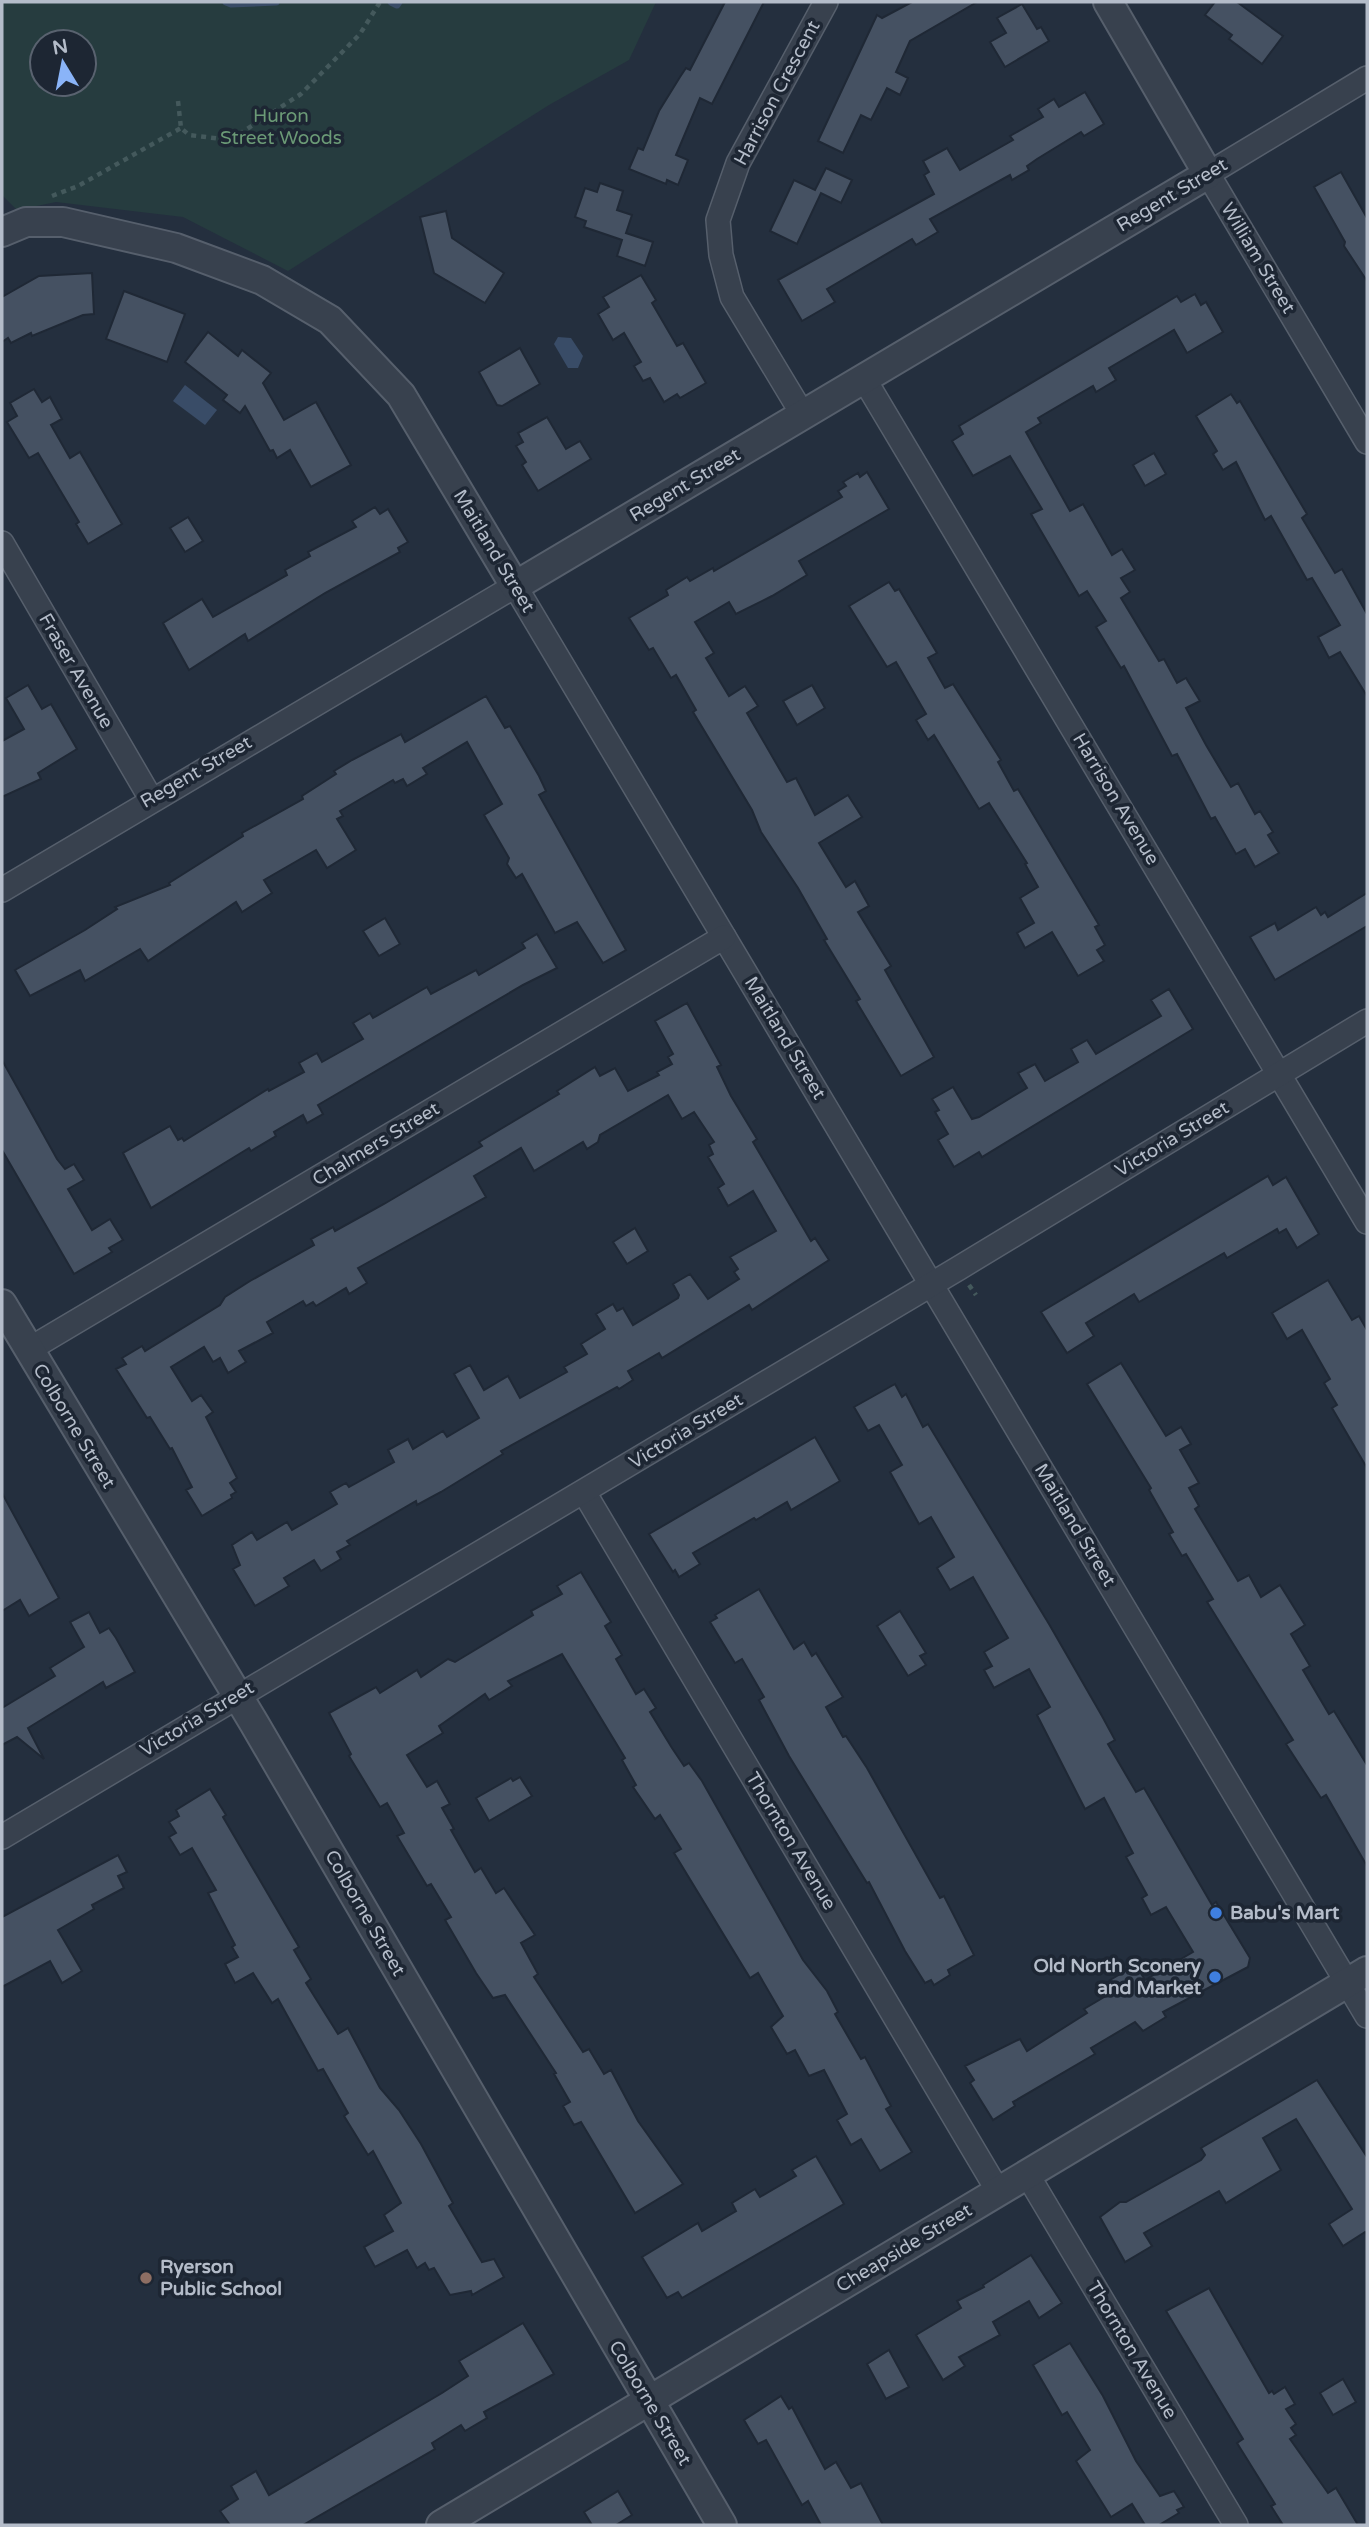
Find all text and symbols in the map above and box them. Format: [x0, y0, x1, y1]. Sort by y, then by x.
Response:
street label: Harrison Crescent [730, 17, 824, 169]
north arrow [28, 28, 98, 98]
text: N [51, 35, 70, 59]
park label: Huron Street Woods [220, 105, 342, 149]
street label: Regent Street [1113, 153, 1231, 237]
street label: William Street [1216, 199, 1300, 317]
street label: Regent Street [626, 443, 744, 527]
street label: Maitland Street [449, 486, 539, 616]
street label: Fraser Avenue [34, 610, 118, 732]
street label: Harrison Avenue [1068, 729, 1164, 869]
street label: Regent Street [136, 731, 256, 813]
street label: Maitland Street [740, 973, 830, 1103]
street label: Victoria Street [1111, 1096, 1233, 1182]
street label: Chalmers Street [309, 1097, 443, 1191]
street label: Colborne Street [28, 1360, 120, 1492]
street label: Victoria Street [625, 1388, 747, 1474]
street label: Maitland Street [1030, 1460, 1120, 1590]
street label: Victoria Street [136, 1676, 258, 1762]
street label: Thornton Avenue [741, 1768, 841, 1914]
street label: Colborne Street [320, 1846, 410, 1980]
place label: Babu's Mart [1230, 1902, 1340, 1924]
marker: Babu's Mart [1208, 1905, 1224, 1921]
place label: Old North Sconery and Market [1033, 1955, 1202, 1999]
marker: Old North Sconery and Market [1207, 1969, 1223, 1985]
street label: Cheapside Street [832, 2199, 976, 2297]
place label: Ryerson Public School [160, 2256, 282, 2300]
marker: Ryerson Public School [138, 2270, 154, 2286]
street label: Thornton Avenue [1082, 2277, 1182, 2423]
street label: Colborne Street [604, 2337, 696, 2469]

